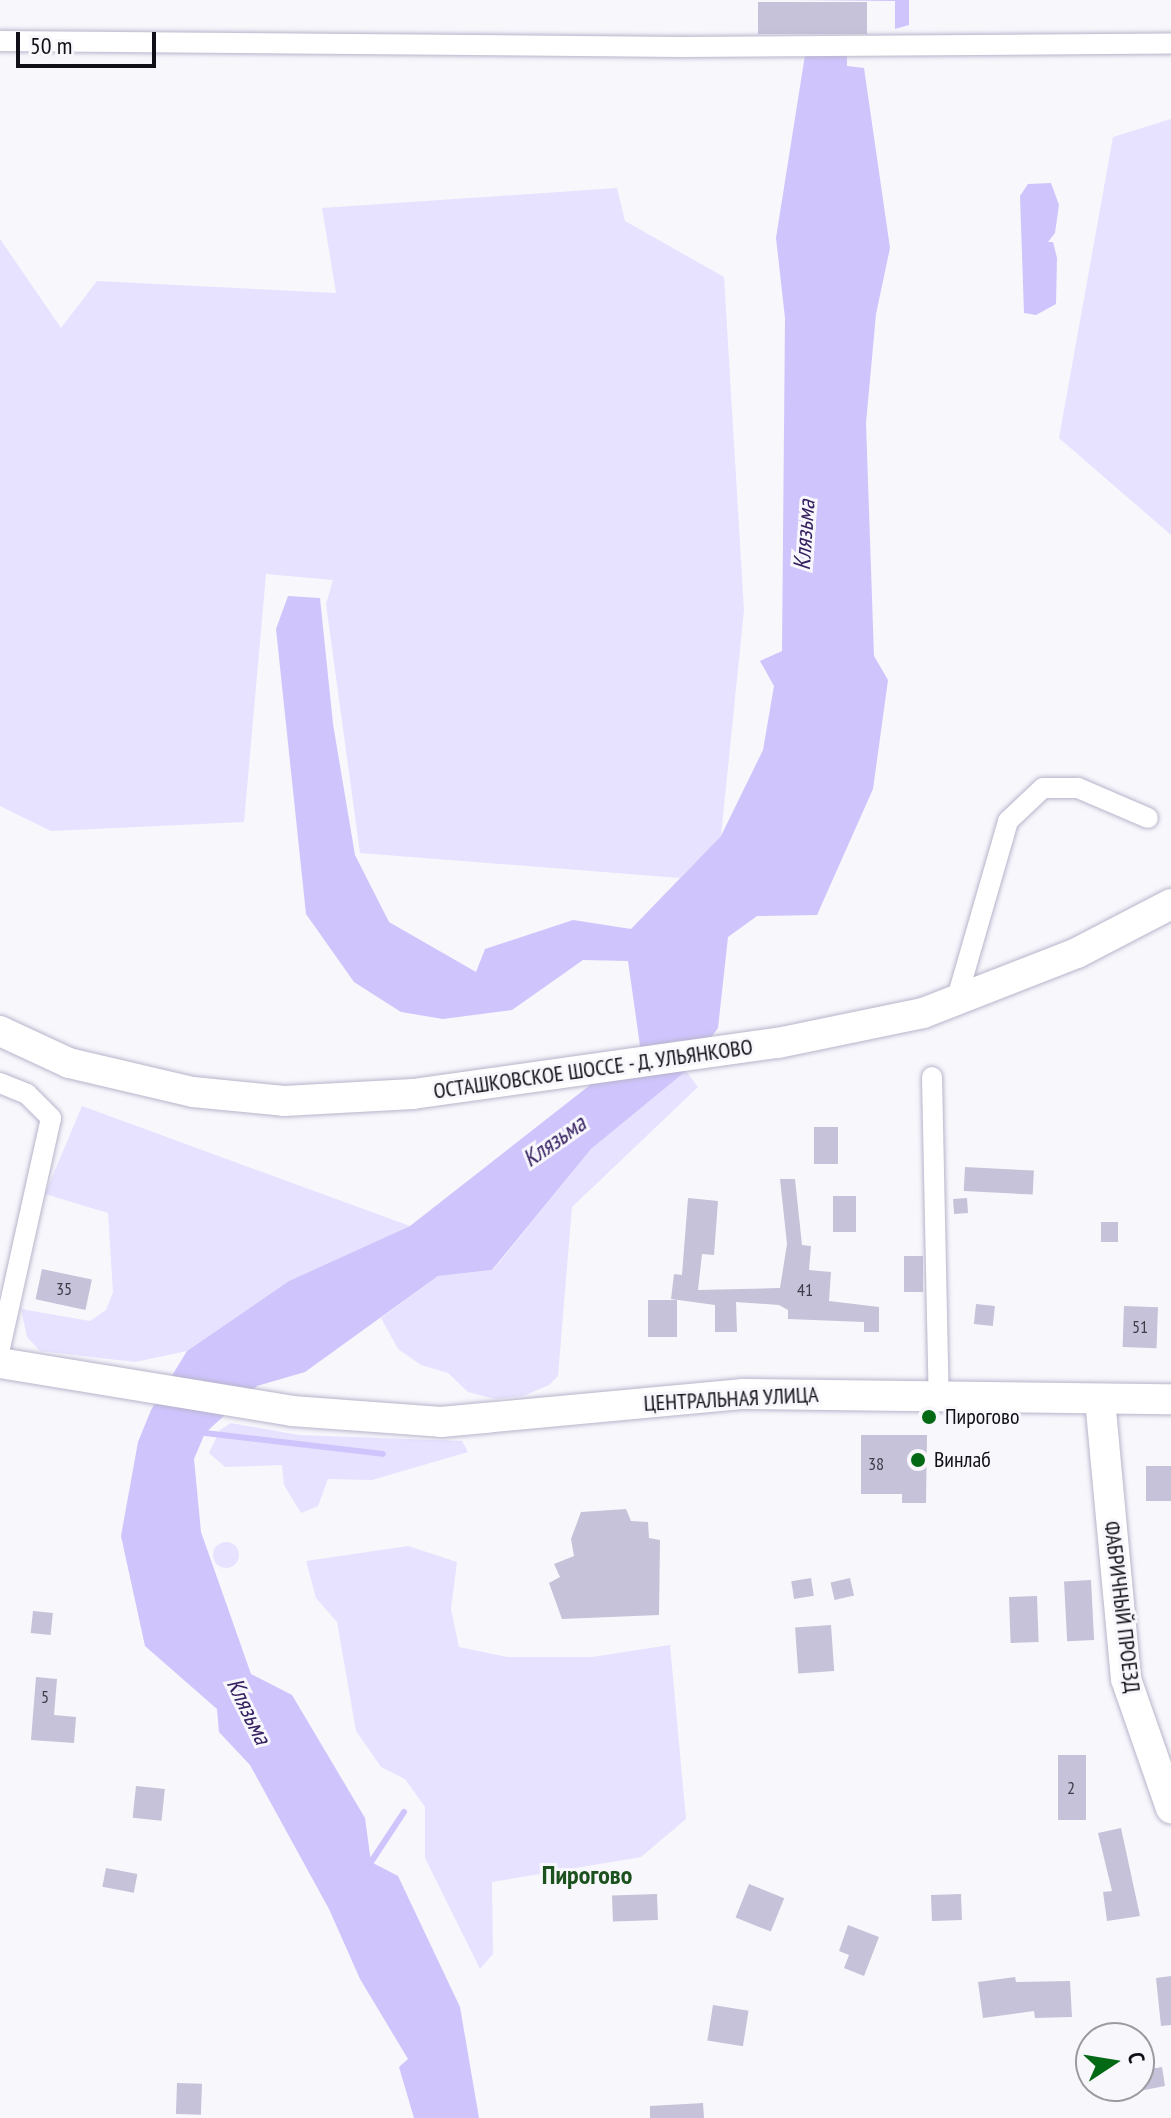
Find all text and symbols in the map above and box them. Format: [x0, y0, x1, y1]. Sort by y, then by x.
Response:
scale bar [20, 16, 160, 66]
text: 50 m [30, 30, 72, 61]
water label: Клязьма [787, 499, 821, 571]
street label: ОСТАШКОВСКОЕ ШОССЕ - Д. УЛЬЯНКОВО [430, 1033, 756, 1105]
water label: Клязьма [517, 1109, 591, 1173]
house number: 35 [56, 1278, 72, 1300]
house number: 41 [797, 1279, 813, 1301]
house number: 51 [1132, 1316, 1148, 1338]
street label: ЦЕНТРАЛЬНАЯ УЛИЦА [643, 1381, 819, 1417]
place label: Пирогово [945, 1404, 1019, 1430]
marker: Пирогово [920, 1408, 938, 1426]
place label: Винлаб [934, 1447, 991, 1473]
marker: Винлаб [909, 1451, 927, 1469]
house number: 38 [868, 1453, 884, 1475]
street label: ФАБРИЧНЫЙ ПРОЕЗД [1098, 1520, 1146, 1694]
water label: Клязьма [221, 1673, 277, 1749]
house number: 5 [41, 1686, 49, 1708]
house number: 2 [1067, 1777, 1075, 1799]
district label: Пирогово [542, 1859, 632, 1891]
north arrow [1075, 2022, 1155, 2102]
text: С [1122, 2050, 1151, 2065]

